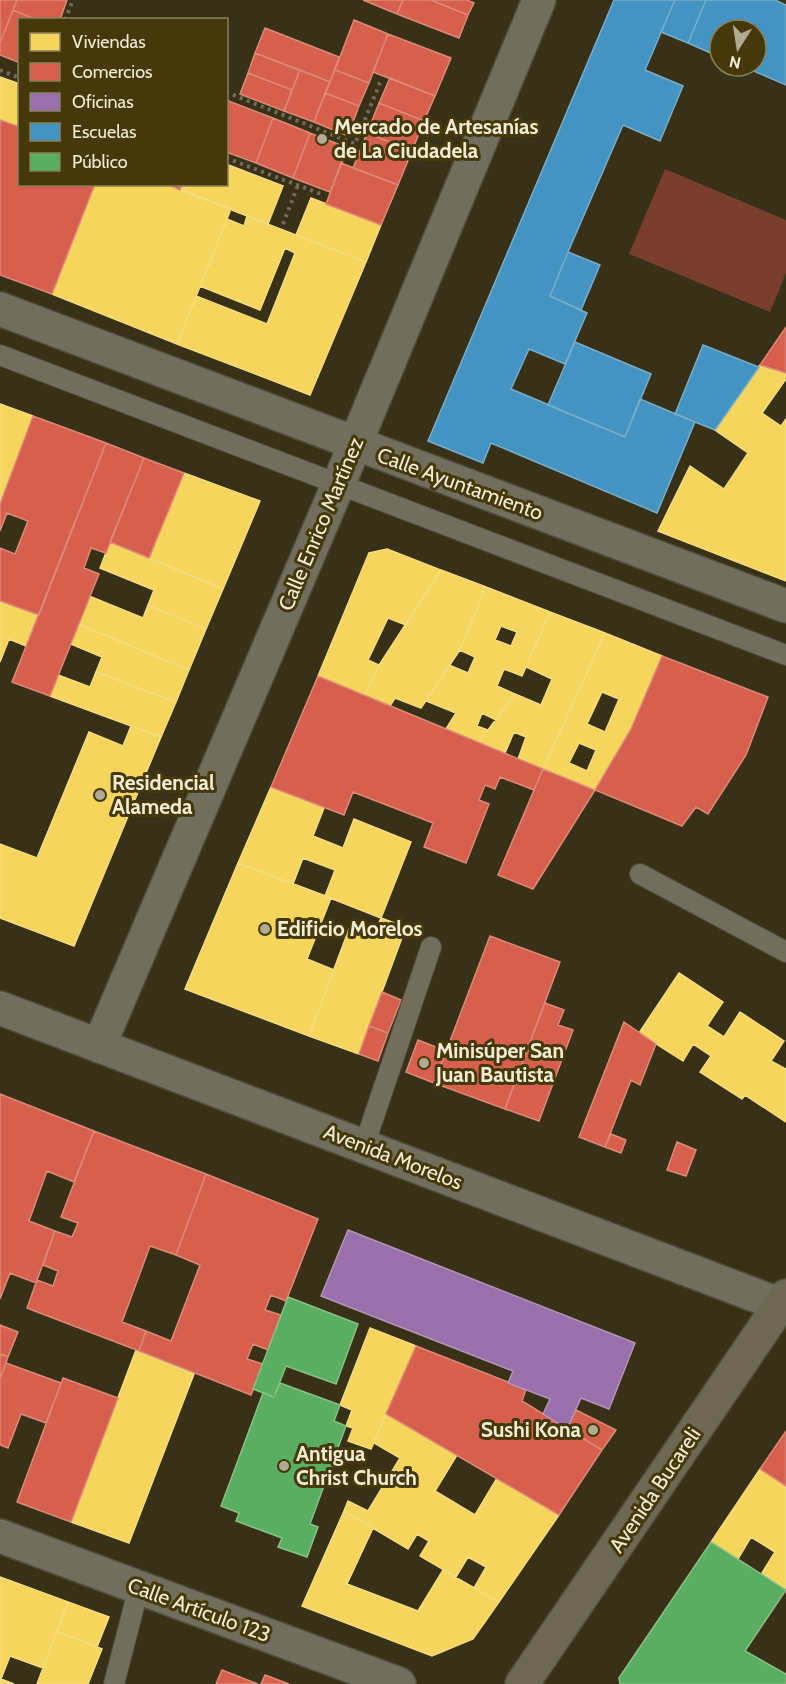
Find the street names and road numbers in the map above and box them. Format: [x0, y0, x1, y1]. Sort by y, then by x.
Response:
street label: Calle Enrico Martínez [273, 433, 368, 614]
street label: Calle Ayuntamiento [374, 442, 546, 525]
street label: Avenida Morelos [320, 1119, 466, 1195]
street label: Avenida Bucareli [604, 1422, 706, 1557]
street label: Calle Artículo 123 [124, 1572, 274, 1647]

